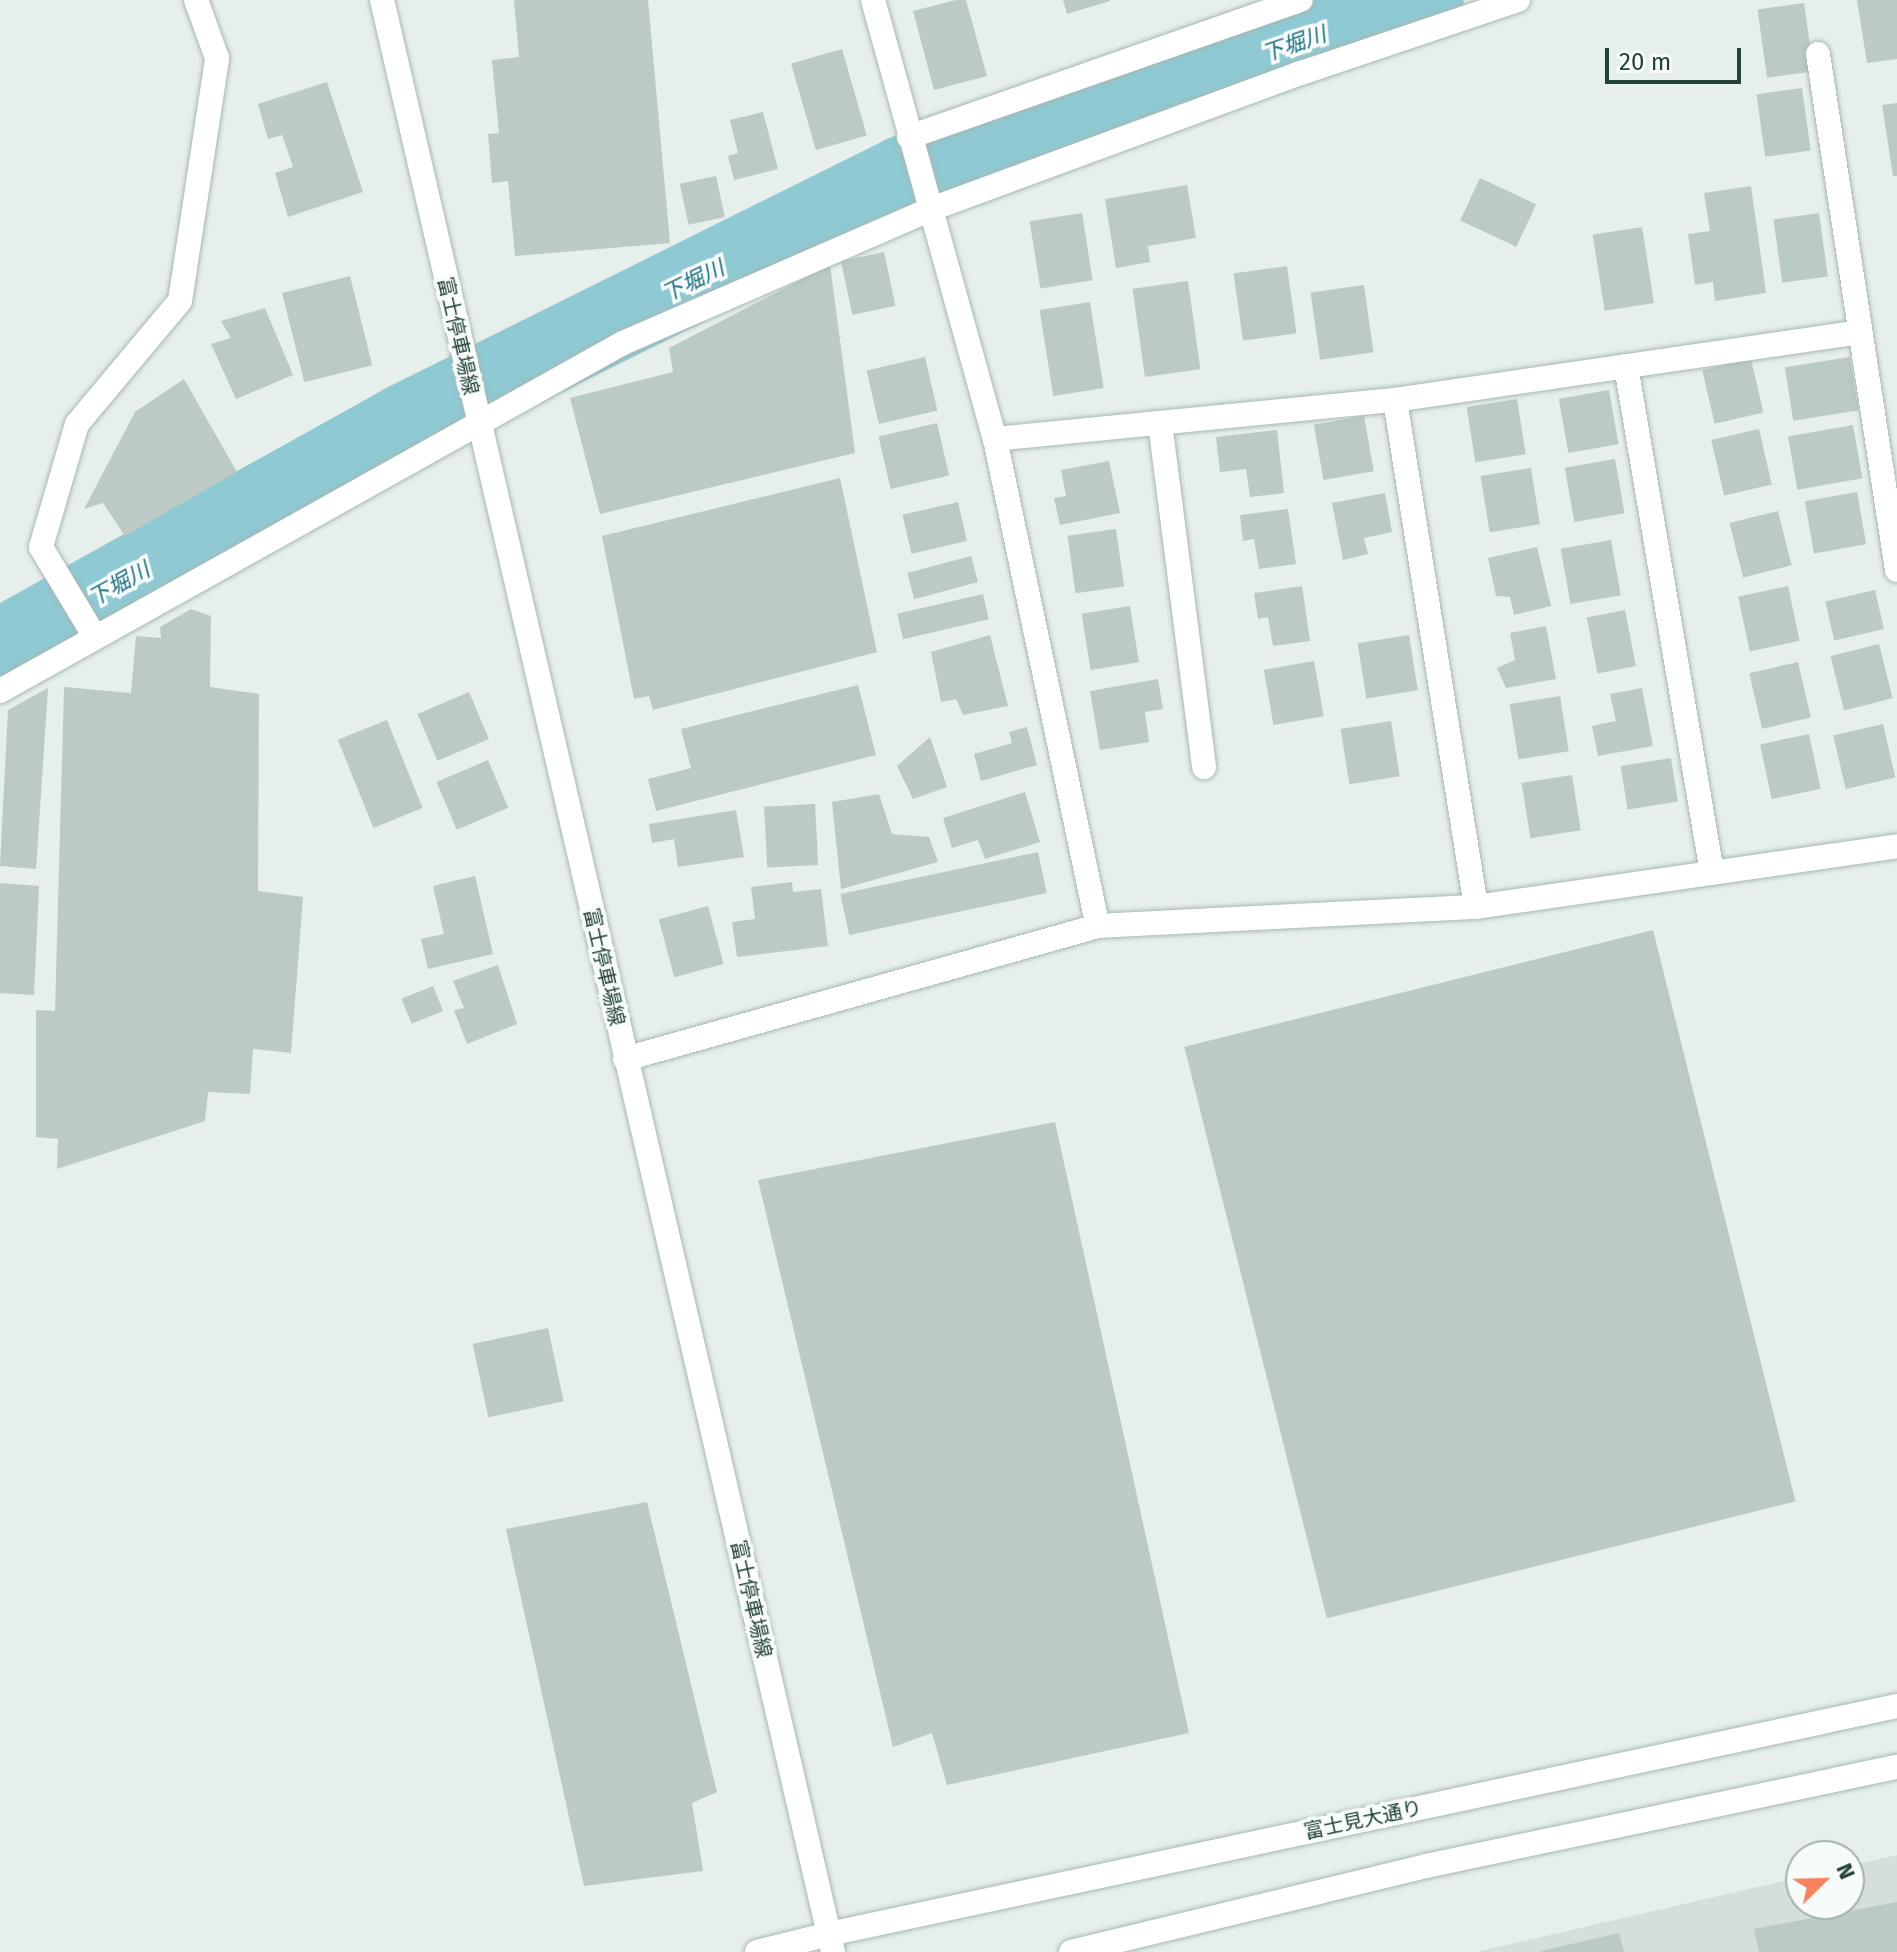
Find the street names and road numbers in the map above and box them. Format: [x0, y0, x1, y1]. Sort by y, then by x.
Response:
street label: 富士停車場線 [433, 275, 483, 397]
street label: 富士停車場線 [579, 906, 629, 1028]
street label: 富士停車場線 [726, 1538, 776, 1660]
street label: 富士見大通り [1302, 1796, 1424, 1844]

